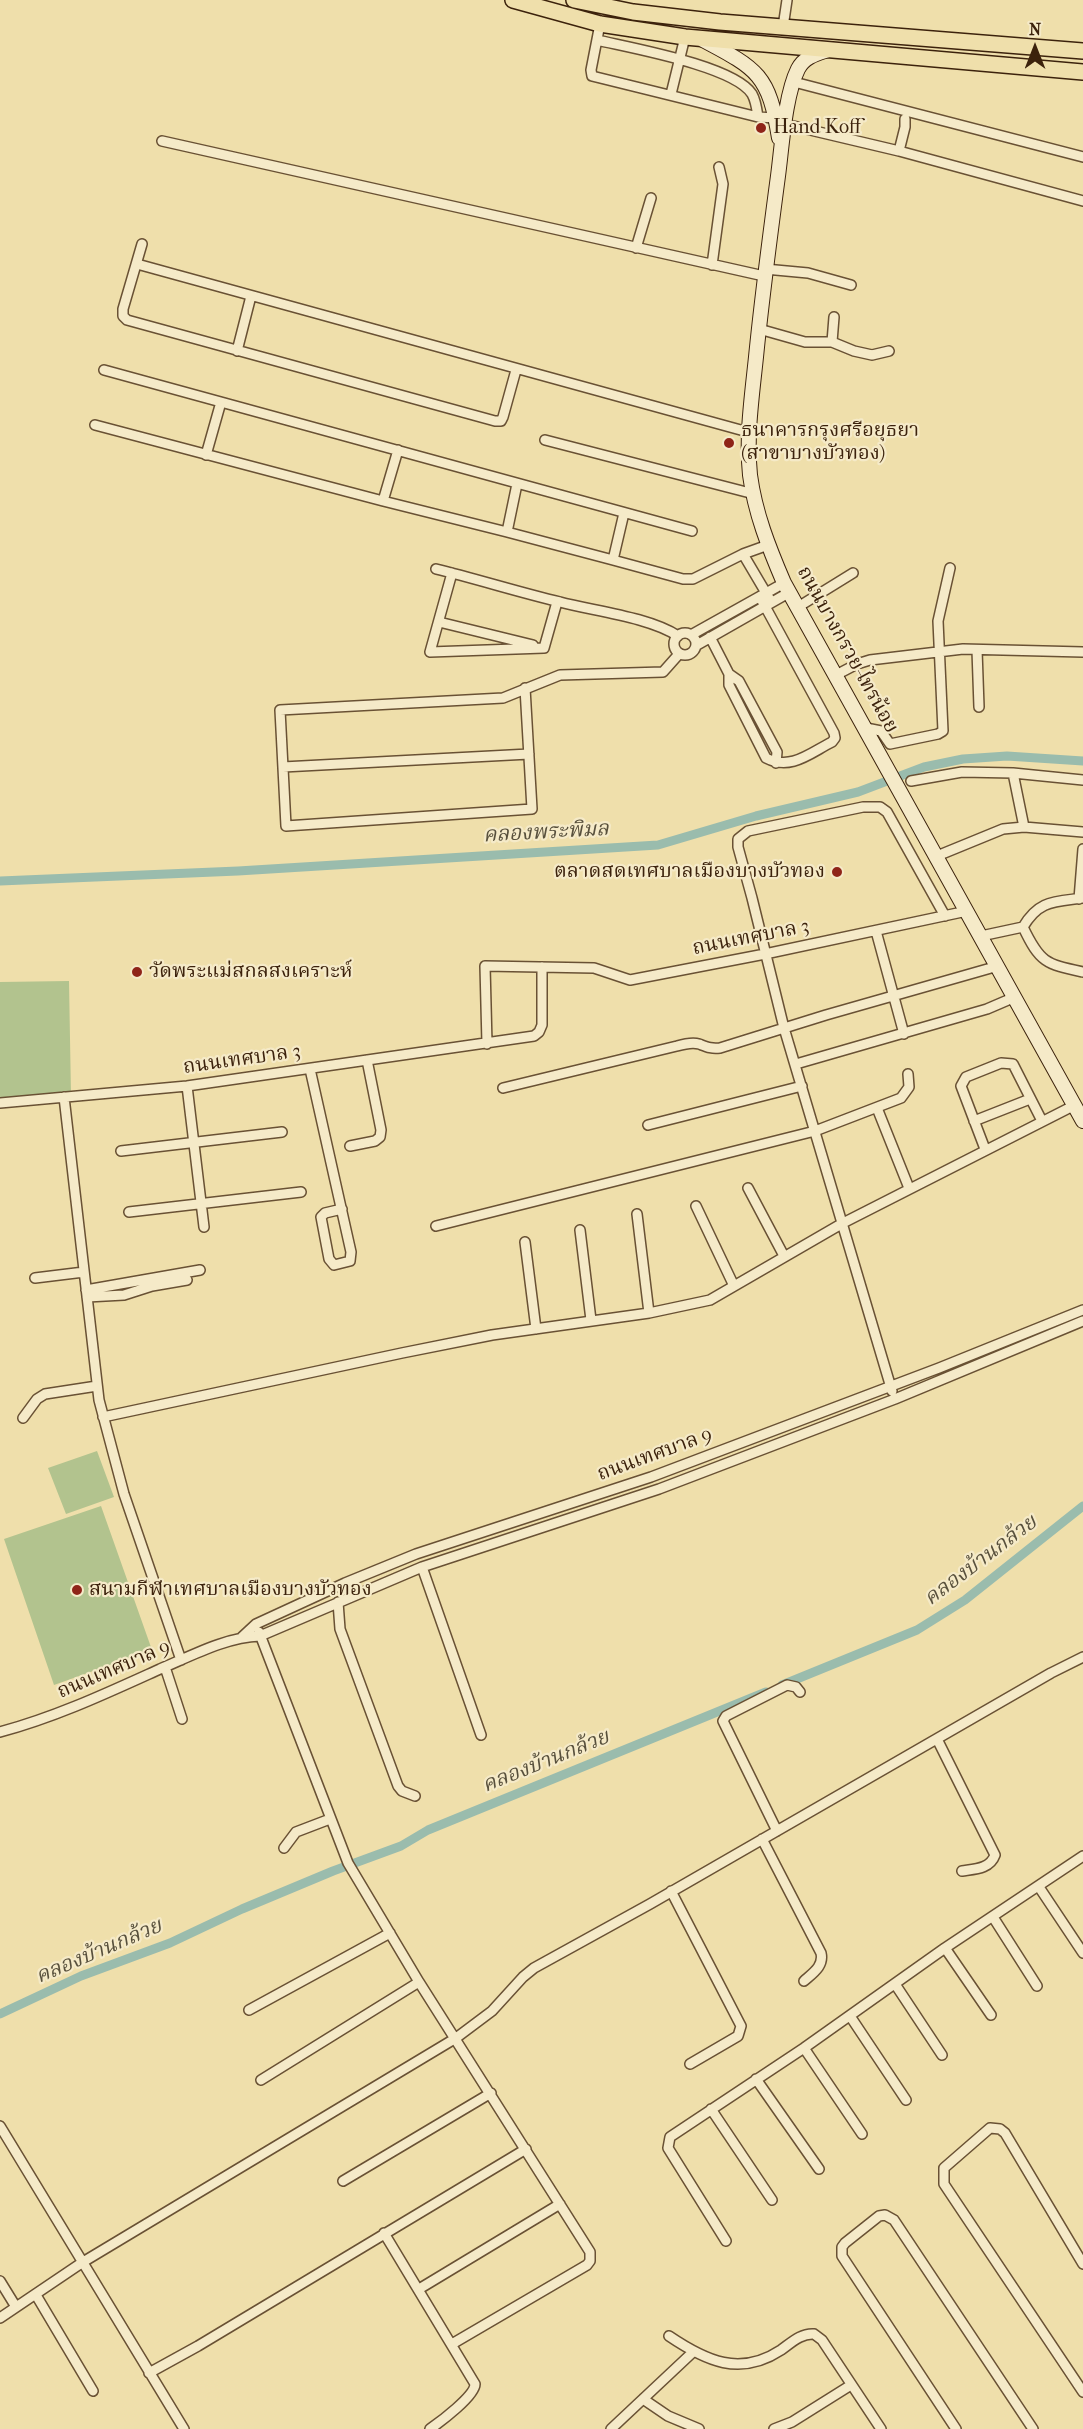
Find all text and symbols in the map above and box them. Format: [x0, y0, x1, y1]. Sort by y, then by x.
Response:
north arrow [1005, 18, 1065, 78]
text: N [1029, 20, 1041, 39]
place label: Hand Koff [773, 116, 861, 140]
marker: Hand Koff [754, 121, 768, 135]
place label: ธนาคารกรุงศรีอยุธยา (สาขาบางบัวทอง) [741, 419, 919, 466]
marker: ธนาคารกรุงศรีอยุธยา (สาขาบางบัวทอง) [722, 436, 736, 450]
street label: ถนนบางกรวย-ไทรน้อย [791, 562, 903, 738]
water label: คลองพระพิมล [483, 817, 609, 849]
place label: ตลาดสดเทศบาลเมืองบางบัวทอง [554, 860, 825, 884]
marker: ตลาดสดเทศบาลเมืองบางบัวทอง [830, 865, 844, 879]
street label: ถนนเทศบาล 3 [691, 915, 811, 961]
place label: วัดพระแม่สกลสงเคราะห์ [149, 960, 352, 984]
marker: วัดพระแม่สกลสงเคราะห์ [130, 965, 144, 979]
street label: ถนนเทศบาล 3 [182, 1040, 302, 1080]
street label: ถนนเทศบาล 9 [594, 1423, 716, 1487]
water label: คลองบ้านกล้วย [920, 1510, 1042, 1612]
place label: สนามกีฬาเทศบาลเมืองบางบัวทอง [89, 1578, 372, 1602]
marker: สนามกีฬาเทศบาลเมืองบางบัวทอง [70, 1583, 84, 1597]
street label: ถนนเทศบาล 9 [54, 1635, 174, 1705]
water label: คลองบ้านกล้วย [479, 1725, 613, 1799]
water label: คลองบ้านกล้วย [32, 1914, 166, 1990]

